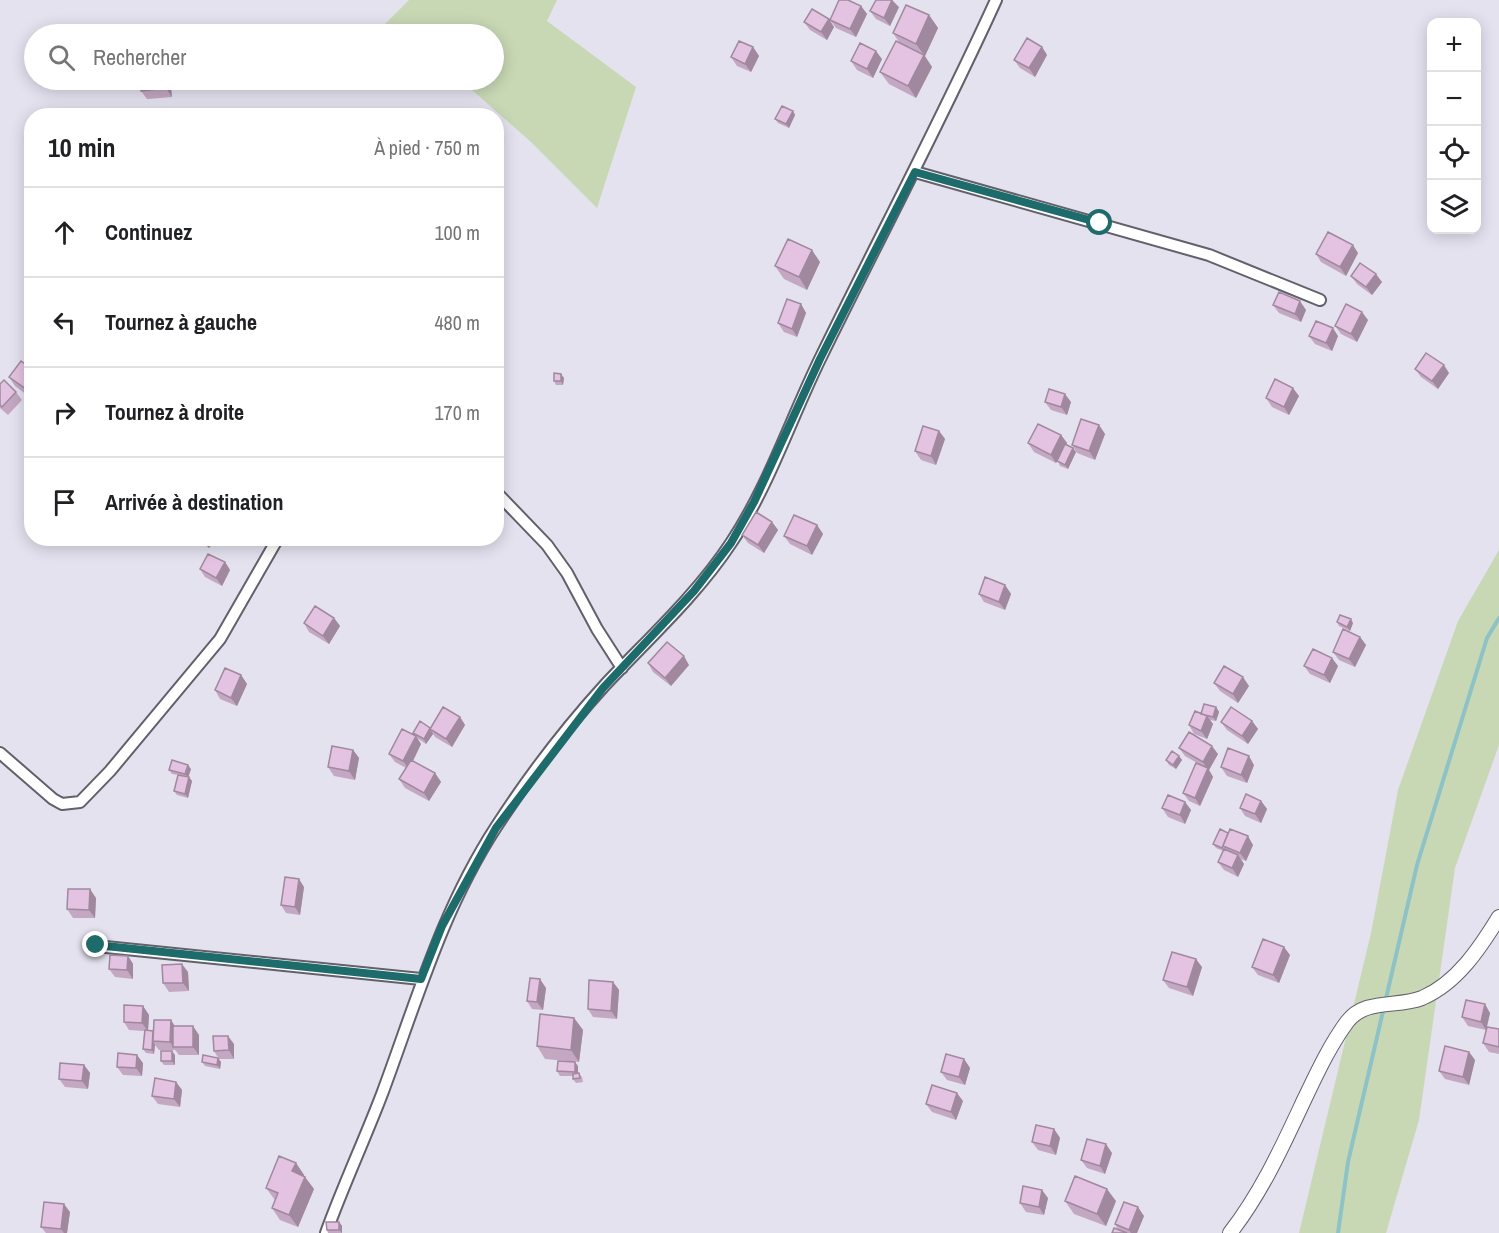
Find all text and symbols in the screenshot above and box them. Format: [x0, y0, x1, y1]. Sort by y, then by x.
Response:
map controls [1427, 18, 1481, 234]
button: + [1427, 18, 1481, 72]
search box [24, 24, 504, 90]
icon: search [45, 41, 78, 74]
text: Rechercher [93, 42, 186, 72]
button: − [1427, 72, 1481, 126]
button: locate [1427, 126, 1481, 180]
text: 10 min [48, 130, 116, 165]
text: À pied · 750 m [374, 134, 480, 161]
button: layers [1427, 180, 1481, 234]
route start [1086, 209, 1112, 235]
icon: ahead [48, 216, 81, 249]
text: Continuez [105, 217, 192, 247]
text: 100 m [434, 219, 480, 246]
icon: left [48, 306, 81, 339]
text: Tournez à gauche [105, 307, 257, 337]
text: 480 m [434, 309, 480, 336]
icon: right [48, 396, 81, 429]
text: Tournez à droite [105, 397, 244, 427]
text: 170 m [434, 399, 480, 426]
icon: arrive [48, 486, 81, 519]
text: Arrivée à destination [105, 487, 283, 517]
route end [82, 931, 108, 957]

